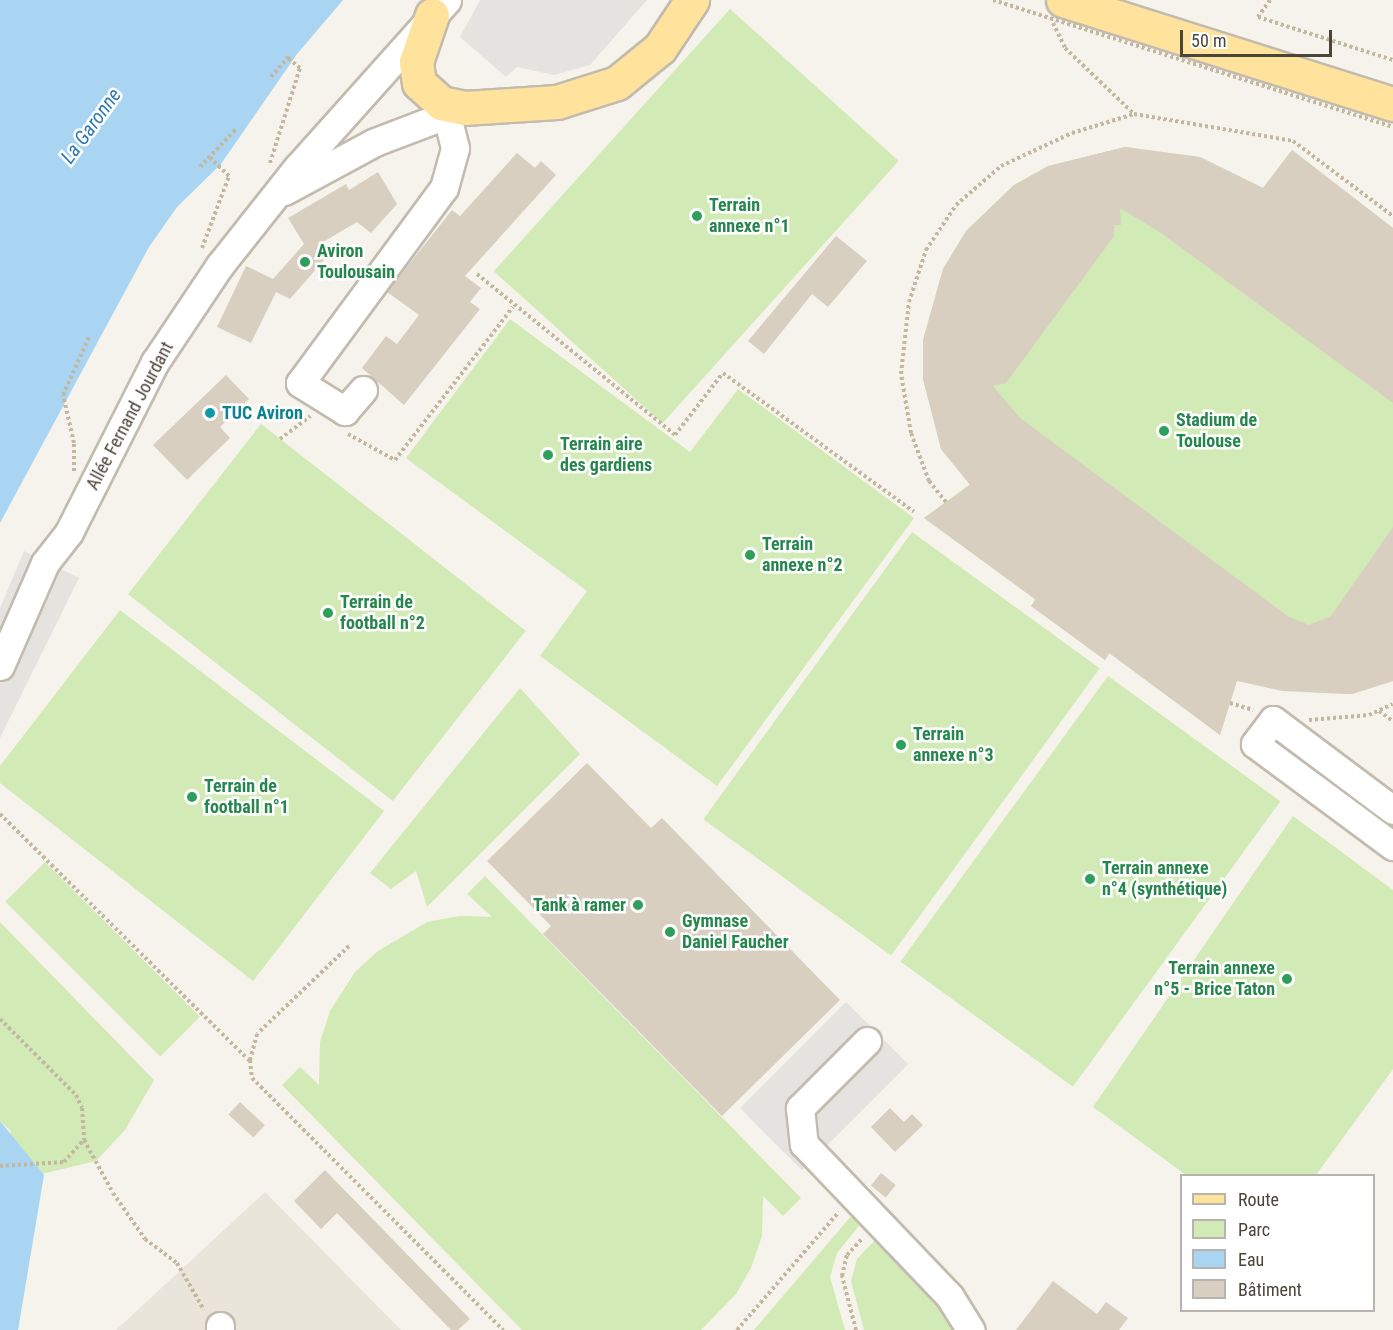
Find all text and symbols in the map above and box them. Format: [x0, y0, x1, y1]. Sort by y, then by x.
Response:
scale bar [1183, 18, 1334, 56]
text: 50 m [1191, 30, 1226, 51]
water label: La Garonne [56, 84, 126, 168]
place label: Terrain annexe n°1 [709, 195, 789, 238]
marker: Terrain annexe n°1 [690, 209, 704, 223]
place label: Aviron Toulousain [317, 241, 395, 284]
marker: Aviron Toulousain [298, 255, 312, 269]
street label: Allée Fernand Jourdant [82, 338, 178, 494]
place label: TUC Aviron [222, 402, 303, 424]
marker: TUC Aviron [203, 406, 217, 420]
place label: Stadium de Toulouse [1176, 410, 1257, 452]
marker: Stadium de Toulouse [1157, 424, 1171, 438]
place label: Terrain aire des gardiens [560, 434, 652, 476]
marker: Terrain aire des gardiens [541, 448, 555, 462]
place label: Terrain annexe n°2 [762, 534, 842, 576]
marker: Terrain annexe n°2 [743, 548, 757, 562]
place label: Terrain de football n°2 [340, 592, 425, 634]
marker: Terrain de football n°2 [321, 606, 335, 620]
place label: Terrain annexe n°3 [913, 724, 993, 766]
marker: Terrain annexe n°3 [894, 738, 908, 752]
place label: Terrain de football n°1 [204, 776, 289, 818]
marker: Terrain de football n°1 [185, 790, 199, 804]
place label: Terrain annexe n°4 (synthétique) [1102, 858, 1227, 900]
marker: Terrain annexe n°4 (synthétique) [1083, 872, 1097, 886]
place label: Tank à ramer [533, 894, 626, 916]
marker: Tank à ramer [631, 898, 645, 912]
place label: Gymnase Daniel Faucher [682, 911, 789, 954]
marker: Gymnase Daniel Faucher [663, 925, 677, 939]
place label: Terrain annexe n°5 - Brice Taton [1154, 958, 1275, 1000]
marker: Terrain annexe n°5 - Brice Taton [1280, 972, 1294, 986]
legend [1180, 1174, 1375, 1312]
text: Route [1238, 1189, 1279, 1210]
text: Parc [1238, 1219, 1270, 1240]
text: Eau [1238, 1249, 1264, 1270]
text: Bâtiment [1238, 1279, 1302, 1300]

